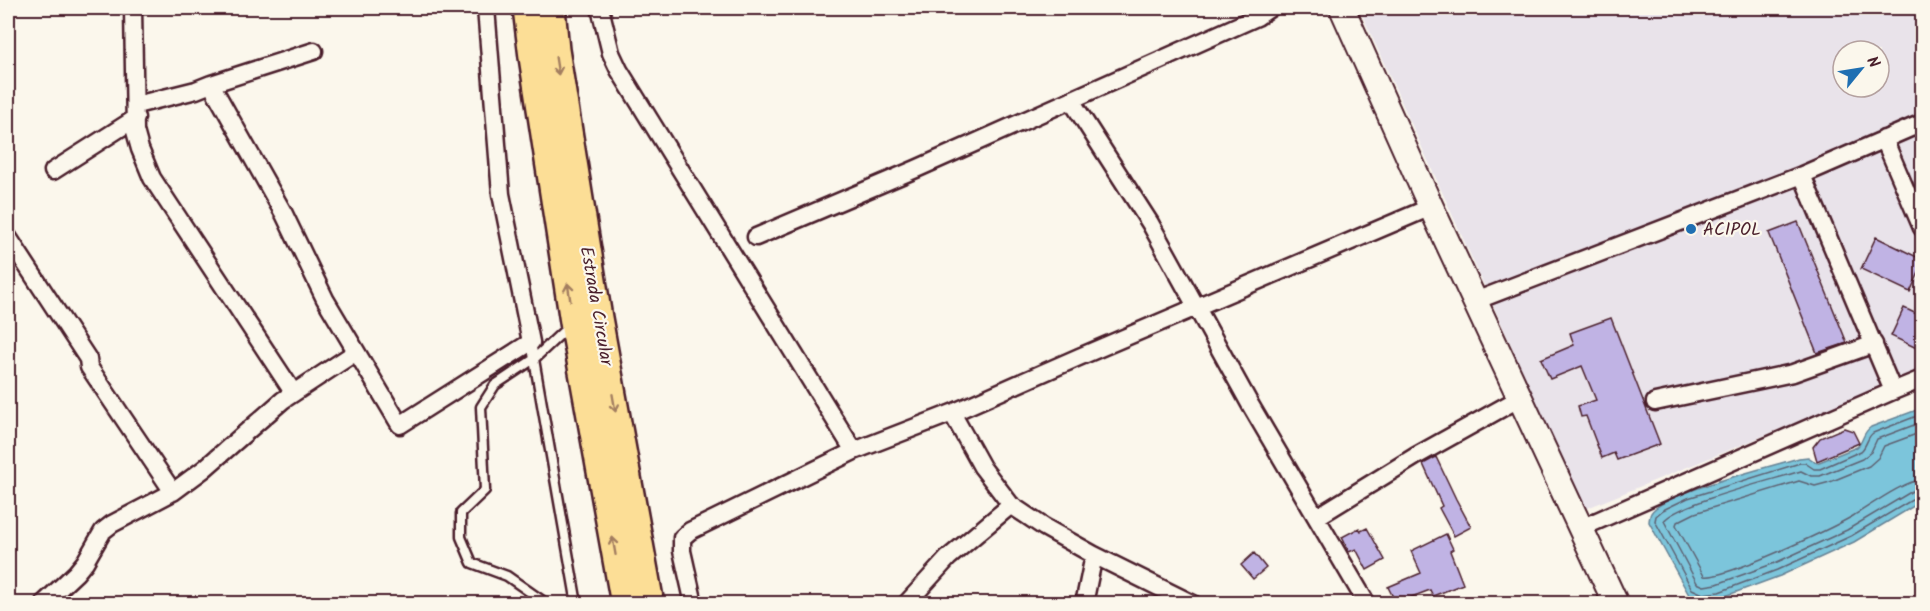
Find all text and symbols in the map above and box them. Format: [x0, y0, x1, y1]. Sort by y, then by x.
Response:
north arrow [1831, 39, 1891, 99]
text: N [1859, 52, 1886, 73]
one-way arrow [552, 55, 563, 75]
place label: ACIPOL [1703, 216, 1761, 245]
marker: ACIPOL [1684, 222, 1698, 236]
street label: Estrada Circular [571, 244, 620, 369]
one-way arrow [564, 283, 575, 302]
one-way arrow [608, 393, 619, 412]
one-way arrow [608, 537, 619, 556]

